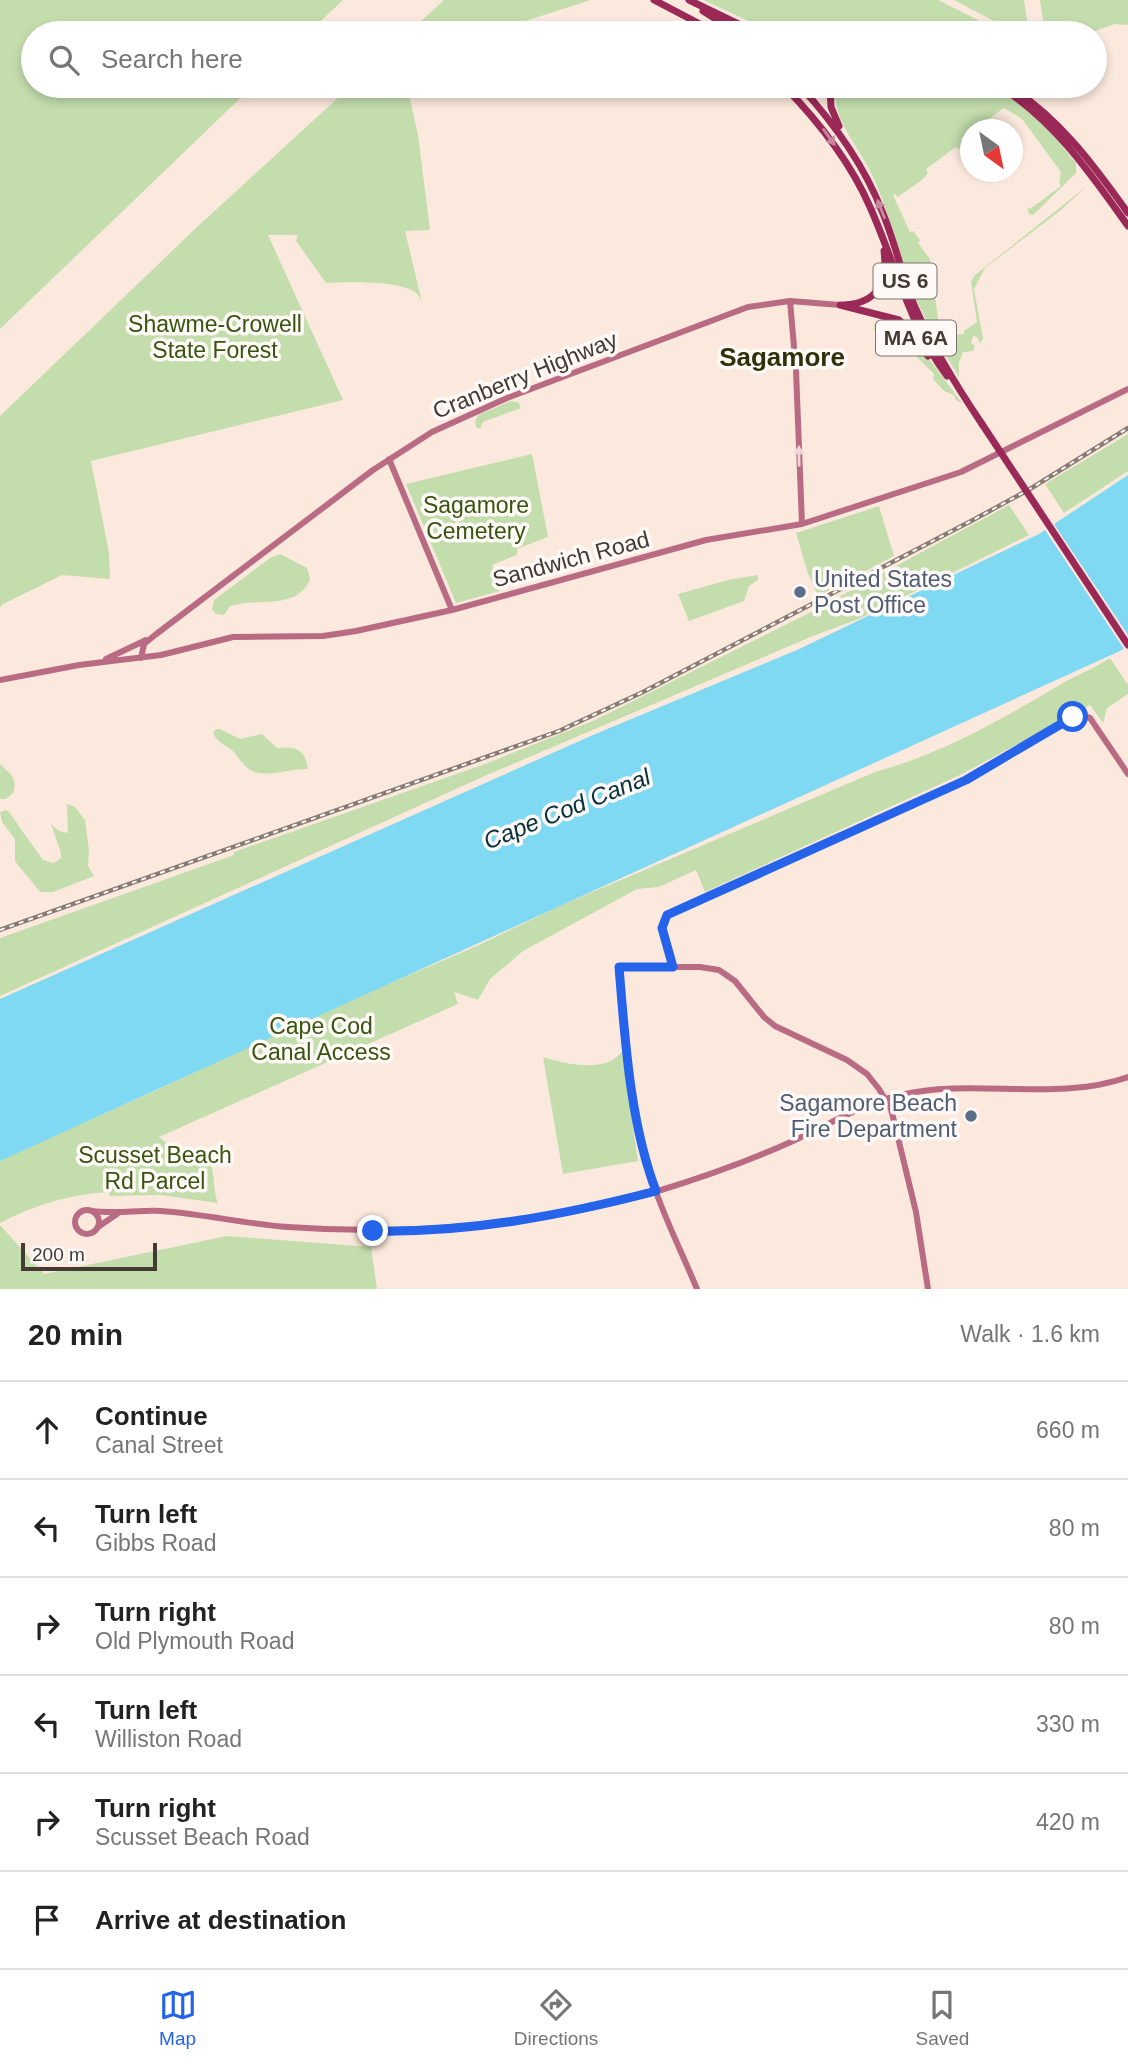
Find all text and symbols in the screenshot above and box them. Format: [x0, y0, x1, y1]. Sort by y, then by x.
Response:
search box [21, 21, 1107, 98]
icon: search [45, 41, 83, 79]
text: Search here [101, 44, 243, 74]
north arrow [960, 119, 1023, 182]
one-way arrow [821, 128, 836, 146]
one-way arrow [876, 199, 887, 220]
road number: US 6 [874, 264, 936, 298]
park label: Shawme-Crowell State Forest [128, 311, 302, 363]
road number: MA 6A [876, 320, 956, 356]
street label: Cranberry Highway [429, 326, 622, 424]
district label: Sagamore [719, 342, 845, 372]
one-way arrow [793, 445, 804, 467]
park label: Sagamore Cemetery [423, 492, 529, 544]
street label: Sandwich Road [490, 526, 652, 592]
place label: United States Post Office [814, 566, 952, 618]
marker: United States Post Office [792, 584, 808, 600]
route start [1057, 701, 1088, 732]
water label: Cape Cod Canal [479, 763, 655, 854]
park label: Cape Cod Canal Access [251, 1013, 391, 1065]
place label: Sagamore Beach Fire Department [779, 1090, 958, 1142]
marker: Sagamore Beach Fire Department [963, 1108, 979, 1124]
park label: Scusset Beach Rd Parcel [78, 1142, 232, 1194]
route end [357, 1215, 388, 1246]
scale bar [21, 1240, 158, 1272]
text: 200 m [32, 1244, 85, 1265]
text: 20 min [28, 1318, 123, 1351]
text: Walk · 1.6 km [960, 1321, 1100, 1347]
text: Continue [95, 1401, 208, 1431]
icon: ahead [28, 1411, 66, 1449]
text: 660 m [1036, 1417, 1100, 1443]
text: Canal Street [95, 1432, 223, 1458]
text: Turn left [95, 1499, 197, 1529]
icon: left [28, 1509, 66, 1547]
text: 80 m [1049, 1515, 1100, 1541]
text: Gibbs Road [95, 1530, 216, 1556]
text: Turn right [95, 1597, 216, 1627]
icon: right [28, 1607, 66, 1645]
text: 80 m [1049, 1613, 1100, 1639]
text: Old Plymouth Road [95, 1628, 294, 1654]
text: Turn left [95, 1695, 197, 1725]
icon: left [28, 1705, 66, 1743]
text: 330 m [1036, 1711, 1100, 1737]
text: Williston Road [95, 1726, 242, 1752]
text: Turn right [95, 1793, 216, 1823]
icon: right [28, 1803, 66, 1841]
text: 420 m [1036, 1809, 1100, 1835]
text: Scusset Beach Road [95, 1824, 310, 1850]
icon: arrive [28, 1901, 66, 1939]
text: Arrive at destination [95, 1905, 346, 1935]
tab: Map [159, 1986, 197, 2050]
tab: Directions [514, 1986, 598, 2050]
tab: Saved [915, 1986, 969, 2050]

